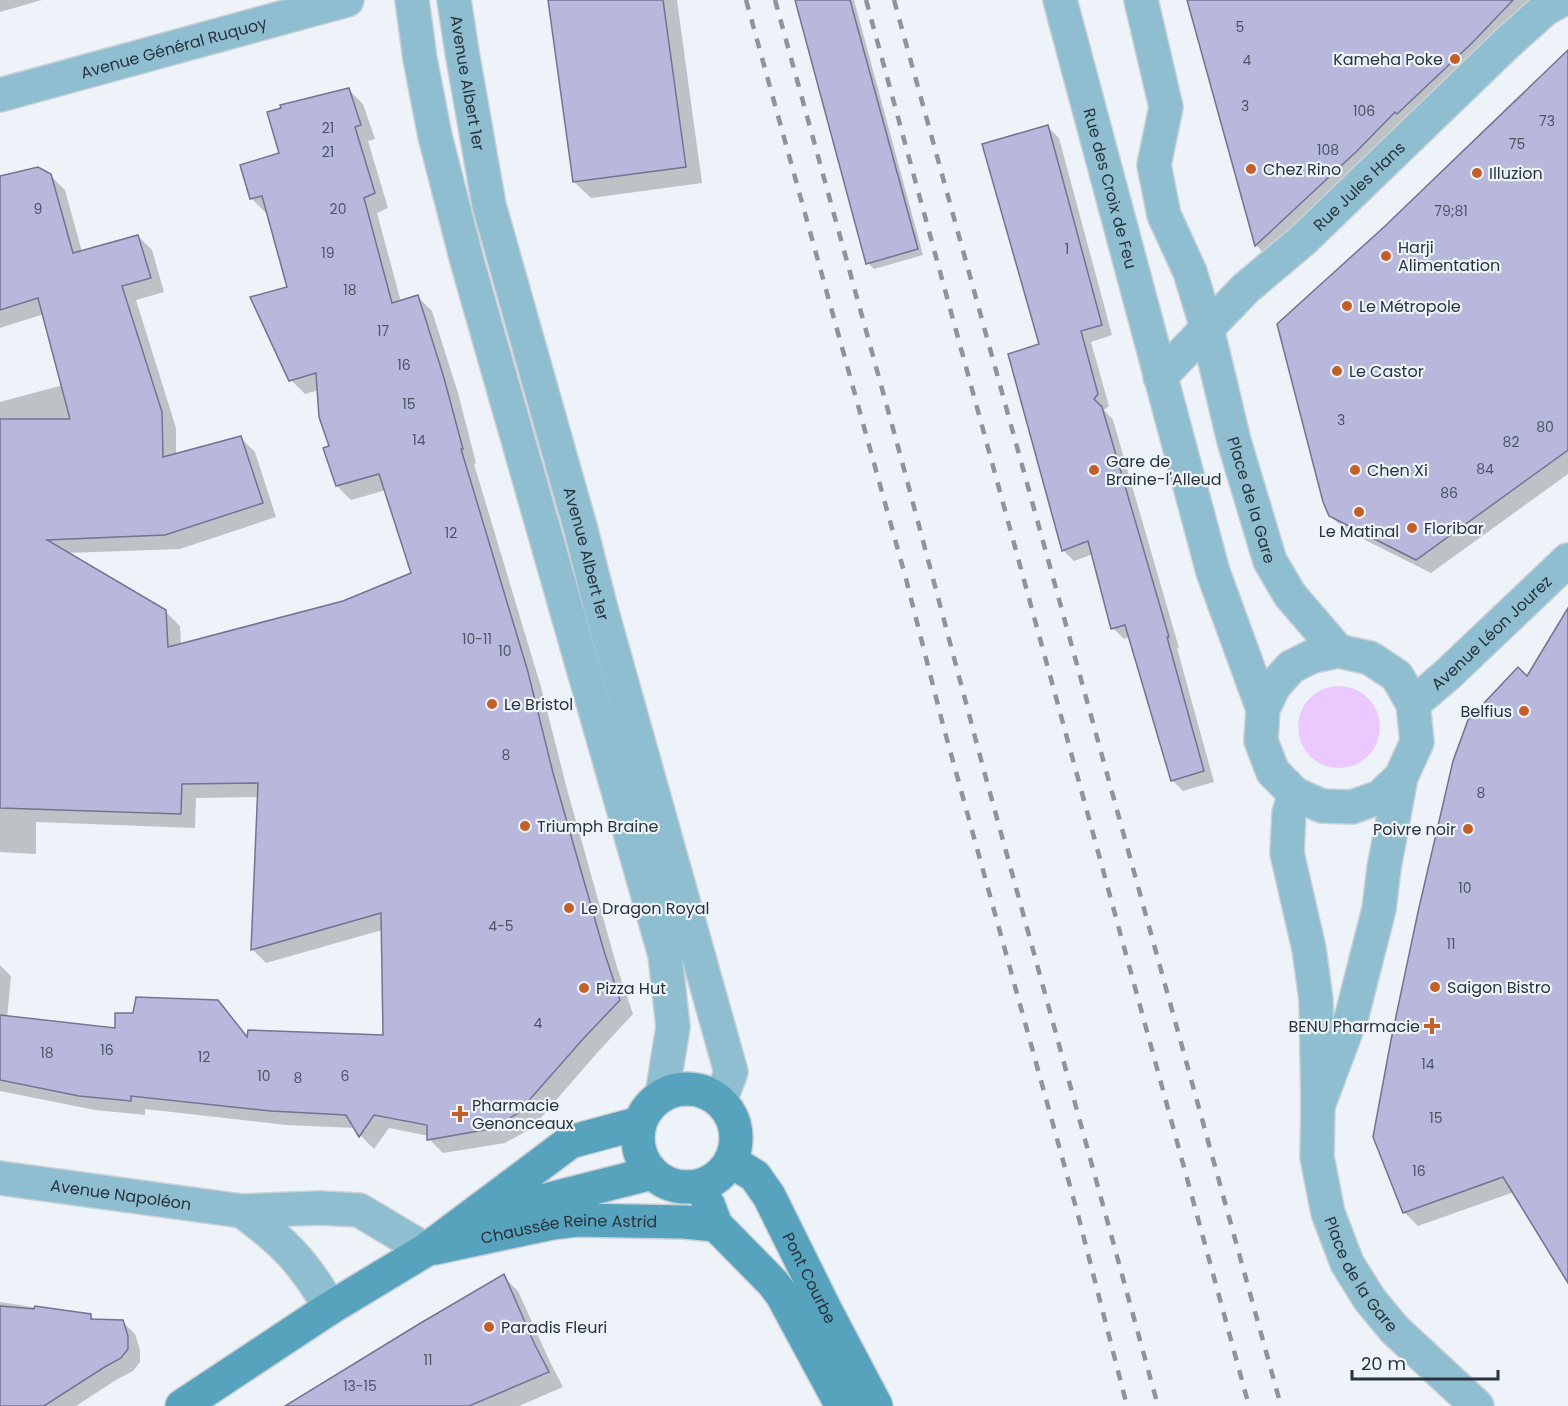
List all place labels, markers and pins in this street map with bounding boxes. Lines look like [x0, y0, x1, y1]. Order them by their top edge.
place label: Kameha Poke [1333, 48, 1443, 71]
marker: Kameha Poke [1448, 52, 1462, 66]
place label: Chez Rino [1263, 158, 1341, 181]
marker: Chez Rino [1244, 162, 1258, 176]
place label: Illuzion [1489, 162, 1543, 185]
marker: Illuzion [1470, 166, 1484, 180]
place label: Harji Alimentation [1398, 236, 1500, 277]
marker: Harji Alimentation [1379, 249, 1393, 263]
place label: Le Métropole [1359, 295, 1461, 318]
marker: Le Métropole [1340, 299, 1354, 313]
place label: Le Castor [1349, 360, 1424, 383]
marker: Le Castor [1330, 364, 1344, 378]
place label: Gare de Braine-l'Alleud [1106, 450, 1222, 491]
place label: Chen Xi [1367, 459, 1428, 482]
marker: Gare de Braine-l'Alleud [1087, 463, 1101, 477]
marker: Chen Xi [1348, 463, 1362, 477]
marker: Le Matinal [1352, 505, 1366, 519]
place label: Floribar [1424, 517, 1484, 540]
place label: Le Matinal [1319, 520, 1399, 543]
marker: Floribar [1405, 521, 1419, 535]
place label: Le Bristol [504, 693, 573, 716]
marker: Le Bristol [485, 697, 499, 711]
place label: Belfius [1461, 700, 1512, 723]
marker: Belfius [1517, 704, 1531, 718]
place label: Triumph Braine [537, 815, 658, 838]
place label: Poivre noir [1373, 818, 1456, 841]
marker: Triumph Braine [518, 819, 532, 833]
marker: Poivre noir [1461, 822, 1475, 836]
place label: Le Dragon Royal [581, 897, 710, 920]
marker: Le Dragon Royal [562, 901, 576, 915]
place label: Saigon Bistro [1447, 976, 1551, 999]
place label: Pizza Hut [596, 977, 666, 1000]
marker: Saigon Bistro [1428, 980, 1442, 994]
marker: Pizza Hut [577, 981, 591, 995]
place label: BENU Pharmacie [1289, 1015, 1420, 1038]
marker: BENU Pharmacie [1425, 1019, 1439, 1033]
place label: Pharmacie Genonceaux [472, 1094, 574, 1135]
marker: Pharmacie Genonceaux [453, 1107, 467, 1121]
place label: Paradis Fleuri [501, 1316, 607, 1339]
marker: Paradis Fleuri [482, 1320, 496, 1334]

